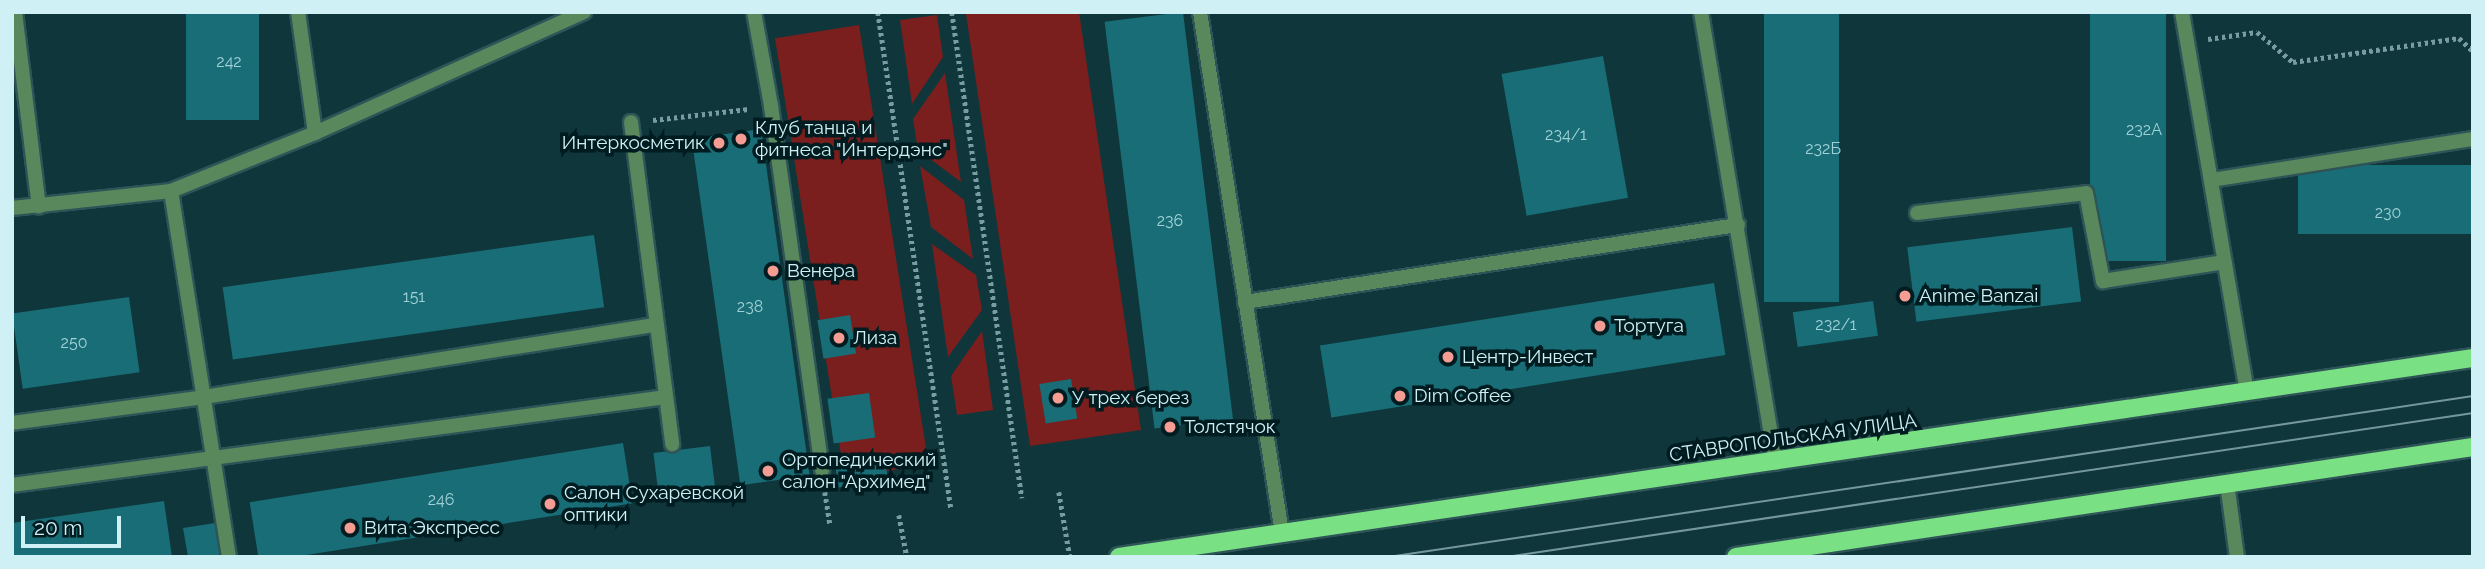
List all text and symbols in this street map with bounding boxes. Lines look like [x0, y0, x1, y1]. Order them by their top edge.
house number: 242 [216, 52, 242, 72]
place label: Клуб танца и фитнеса "Интердэнс" [755, 117, 948, 161]
house number: 232А [2126, 120, 2162, 140]
house number: 234/1 [1545, 125, 1587, 145]
marker: Клуб танца и фитнеса "Интердэнс" [733, 131, 749, 147]
place label: Интеркосметик [562, 132, 705, 154]
marker: Интеркосметик [711, 135, 727, 151]
house number: 232Б [1805, 139, 1841, 159]
house number: 230 [2375, 203, 2401, 223]
house number: 236 [1157, 211, 1183, 231]
place label: Венера [787, 260, 855, 282]
marker: Венера [765, 263, 781, 279]
place label: Anime Banzai [1919, 285, 2038, 307]
house number: 151 [403, 287, 425, 307]
marker: Anime Banzai [1897, 288, 1913, 304]
house number: 238 [737, 297, 763, 317]
place label: Тортуга [1614, 315, 1684, 337]
house number: 232/1 [1815, 315, 1857, 335]
marker: Тортуга [1592, 318, 1608, 334]
place label: Лиза [853, 327, 897, 349]
marker: Лиза [831, 330, 847, 346]
house number: 250 [61, 333, 87, 353]
place label: Центр-Инвест [1462, 346, 1593, 368]
marker: Центр-Инвест [1440, 349, 1456, 365]
place label: Dim Coffee [1414, 385, 1511, 407]
place label: У трех берез [1072, 387, 1189, 409]
marker: Dim Coffee [1392, 388, 1408, 404]
marker: У трех берез [1050, 390, 1066, 406]
street label: СТАВРОПОЛЬСКАЯ УЛИЦА [1668, 409, 1918, 467]
place label: Толстячок [1184, 416, 1276, 438]
marker: Толстячок [1162, 419, 1178, 435]
place label: Ортопедический салон "Архимед" [782, 449, 936, 493]
marker: Ортопедический салон "Архимед" [760, 463, 776, 479]
place label: Салон Сухаревской оптики [564, 482, 744, 526]
house number: 246 [428, 490, 454, 510]
marker: Салон Сухаревской оптики [542, 496, 558, 512]
scale bar [24, 503, 124, 546]
text: 20 m [34, 515, 82, 540]
place label: Вита Экспресс [364, 517, 500, 539]
marker: Вита Экспресс [342, 520, 358, 536]

